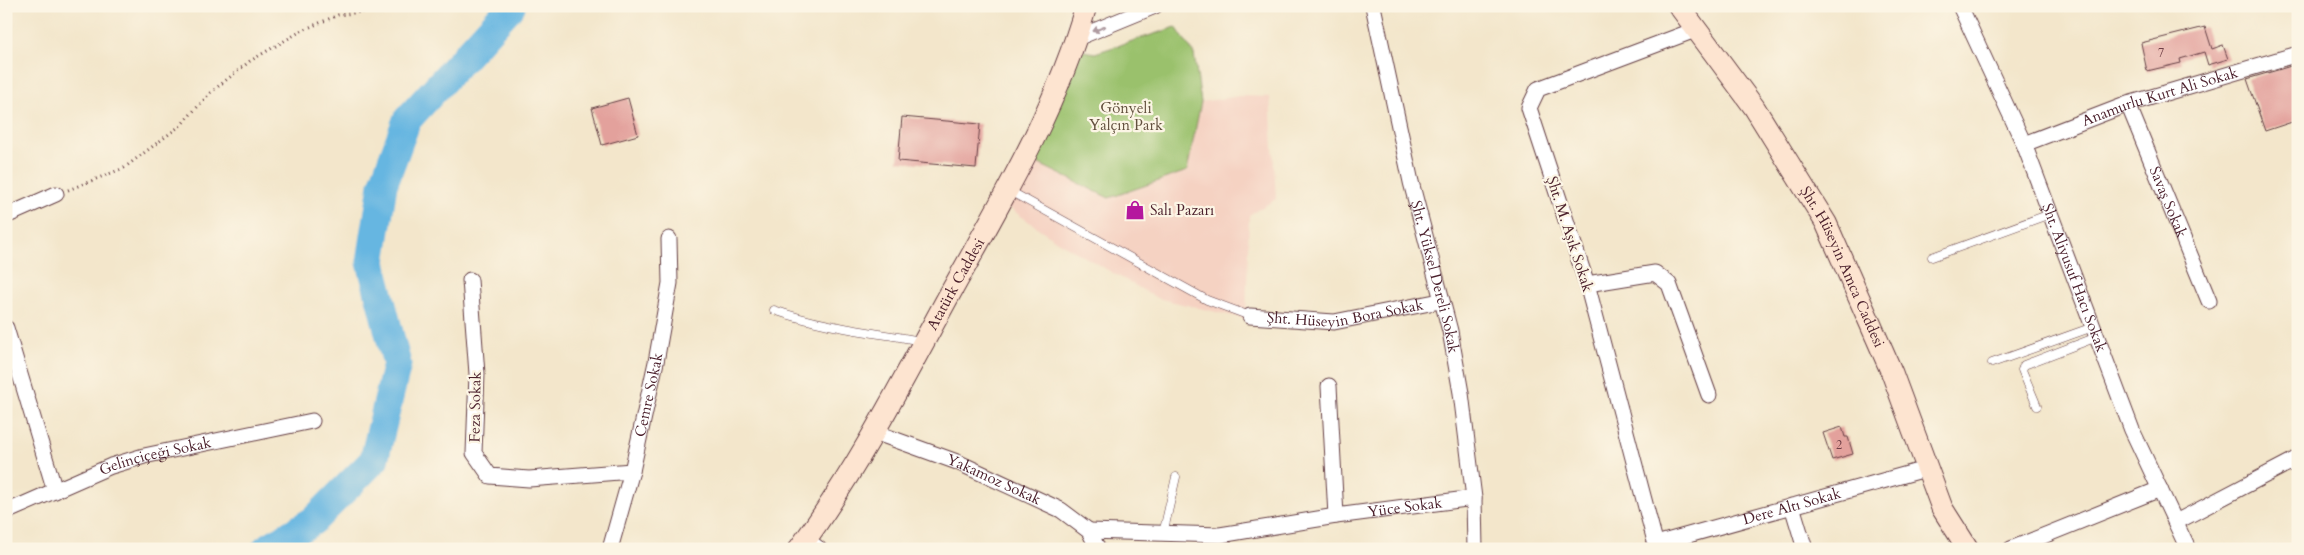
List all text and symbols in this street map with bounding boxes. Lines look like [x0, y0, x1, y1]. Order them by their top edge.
one-way arrow [1092, 25, 1107, 33]
house number: 7 [2158, 45, 2164, 61]
street label: Anamurlu Kurt Ali Sokak [2079, 62, 2240, 131]
park label: Gönyeli Yalçın Park [1089, 98, 1163, 135]
street label: Savaş Sokak [2145, 163, 2192, 241]
street label: Şht. M. Aşık Sokak [1542, 174, 1598, 294]
street label: Şht. Hüseyin Amca Caddesi [1796, 182, 1889, 350]
street label: Şht. Yüksel Dereli Sokak [1406, 198, 1464, 355]
shop icon: Salı Pazarı [1124, 199, 1146, 221]
place label: Salı Pazarı [1150, 200, 1214, 220]
street label: Şht. Aliyusuf Hacı Sokak [2037, 201, 2112, 355]
street label: Atatürk Caddesi [922, 234, 989, 334]
street label: Şht. Hüseyin Bora Sokak [1266, 295, 1425, 332]
street label: Cemre Sokak [630, 351, 667, 439]
street label: Feza Sokak [464, 371, 486, 443]
street label: Gelinçiçeği Sokak [96, 432, 213, 480]
house number: 2 [1836, 437, 1842, 453]
street label: Yakamoz Sokak [944, 449, 1044, 510]
street label: Dere Altı Sokak [1741, 483, 1843, 529]
street label: Yüce Sokak [1366, 492, 1443, 522]

